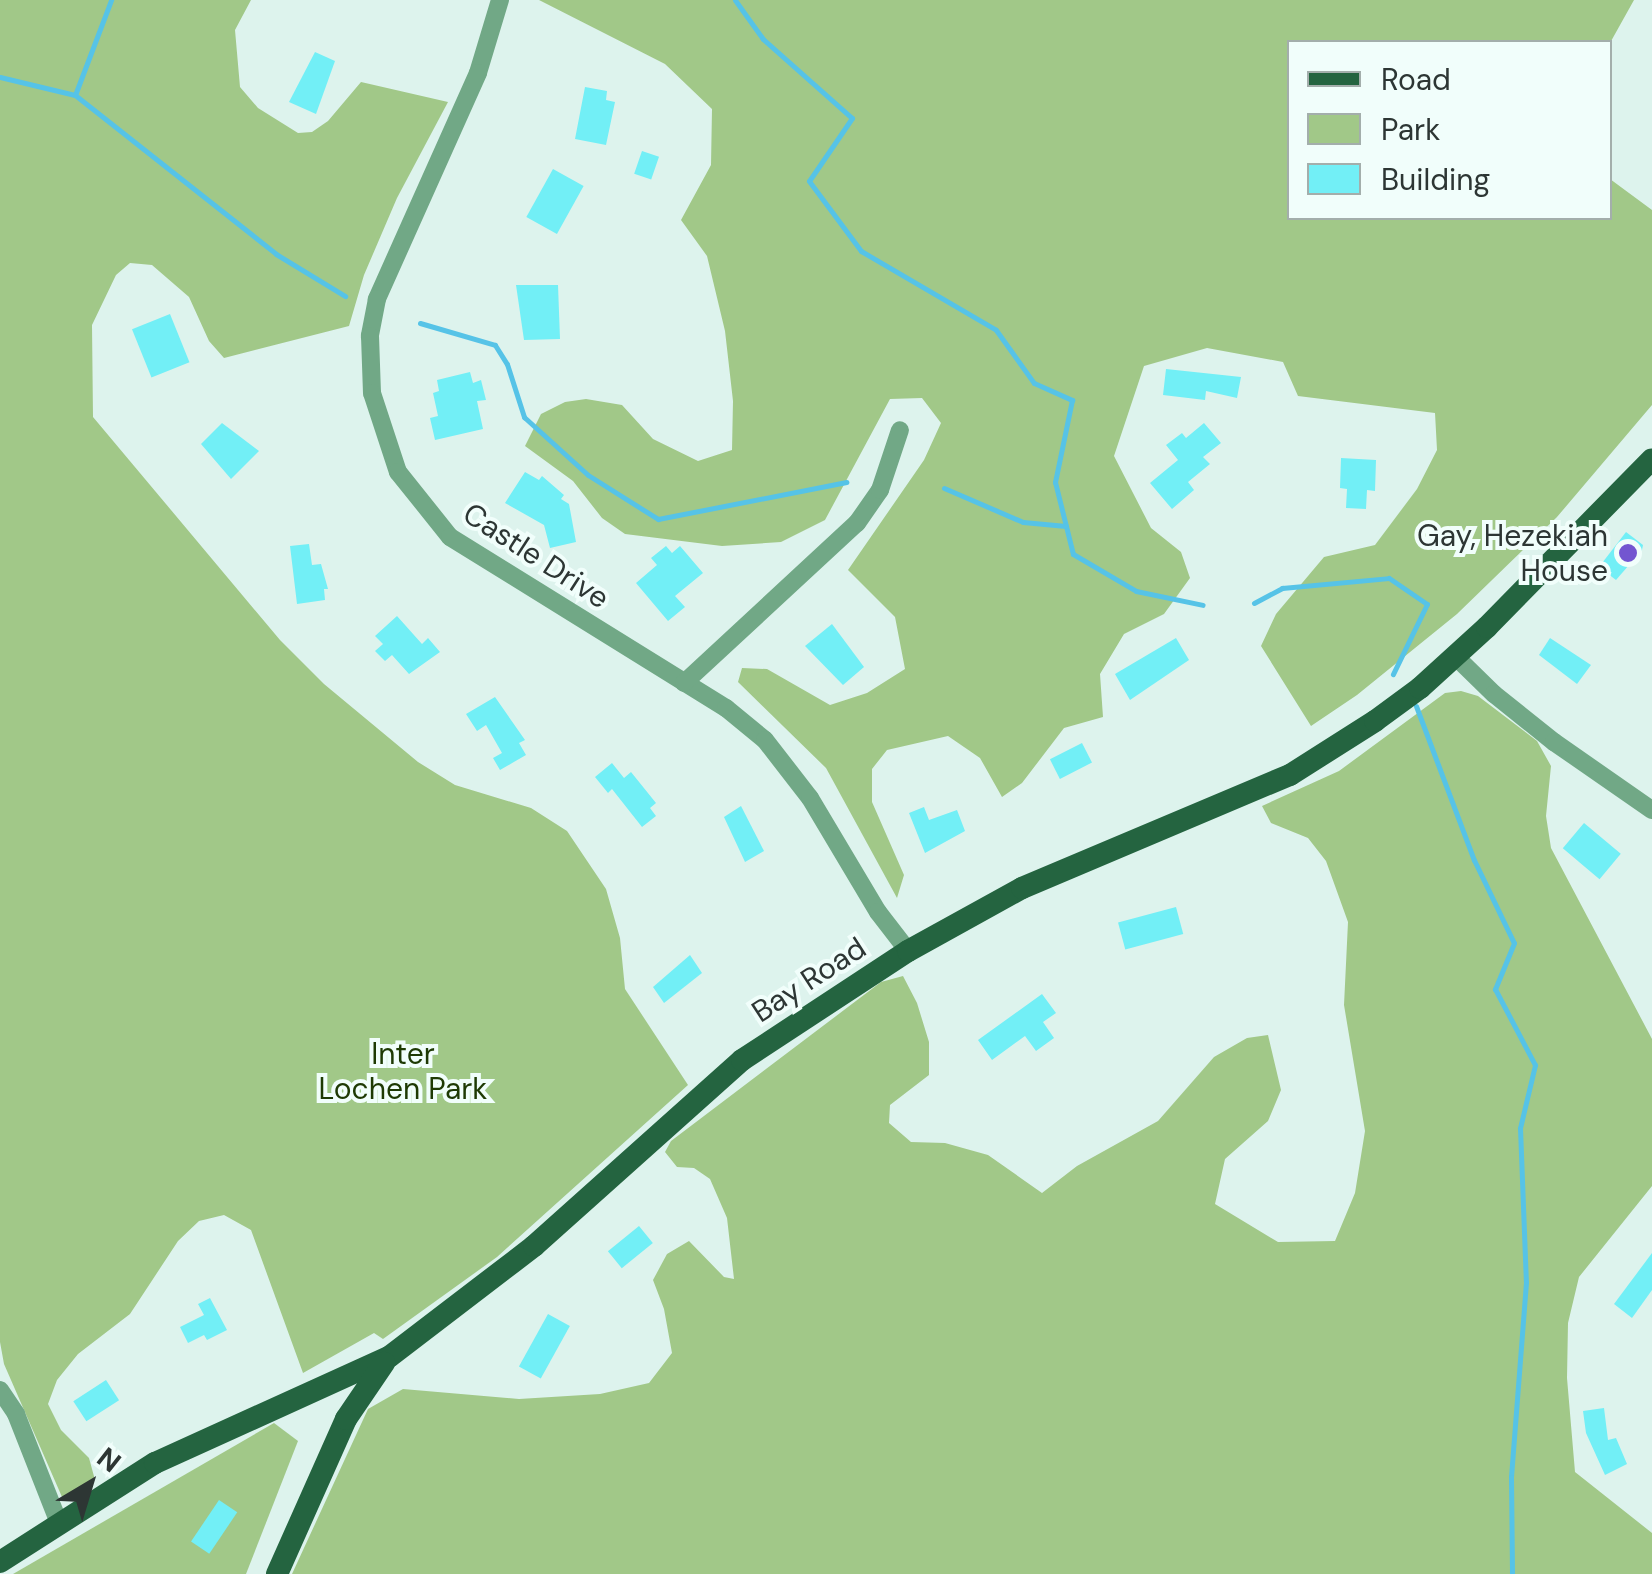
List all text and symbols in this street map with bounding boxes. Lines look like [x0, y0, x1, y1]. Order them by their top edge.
legend [1287, 40, 1612, 220]
text: Road [1381, 60, 1451, 99]
text: Park [1381, 110, 1440, 149]
text: Building [1381, 160, 1490, 199]
street label: Castle Drive [456, 495, 616, 617]
place label: Gay, Hezekiah House [1417, 518, 1608, 588]
marker: Gay, Hezekiah House [1617, 542, 1639, 564]
street label: Bay Road [745, 930, 873, 1030]
park label: Inter Lochen Park [319, 1036, 487, 1106]
north arrow [40, 1434, 140, 1534]
text: N [89, 1439, 128, 1481]

